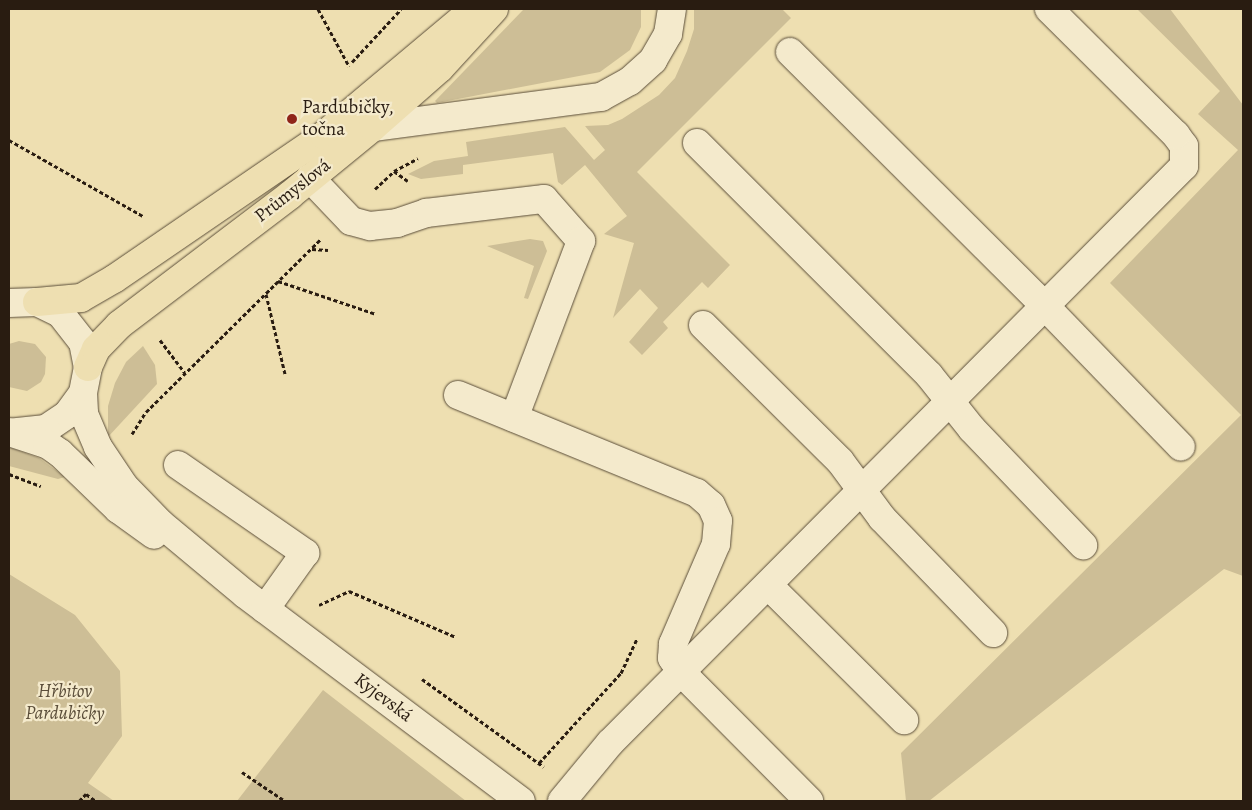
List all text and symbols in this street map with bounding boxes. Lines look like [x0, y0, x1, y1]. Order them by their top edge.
place label: Pardubičky, točna [302, 97, 394, 141]
marker: Pardubičky, točna [286, 113, 298, 125]
street label: Průmyslová [250, 154, 336, 228]
street label: Kyjevská [349, 669, 417, 727]
park label: Hřbitov Pardubičky [25, 681, 105, 725]

